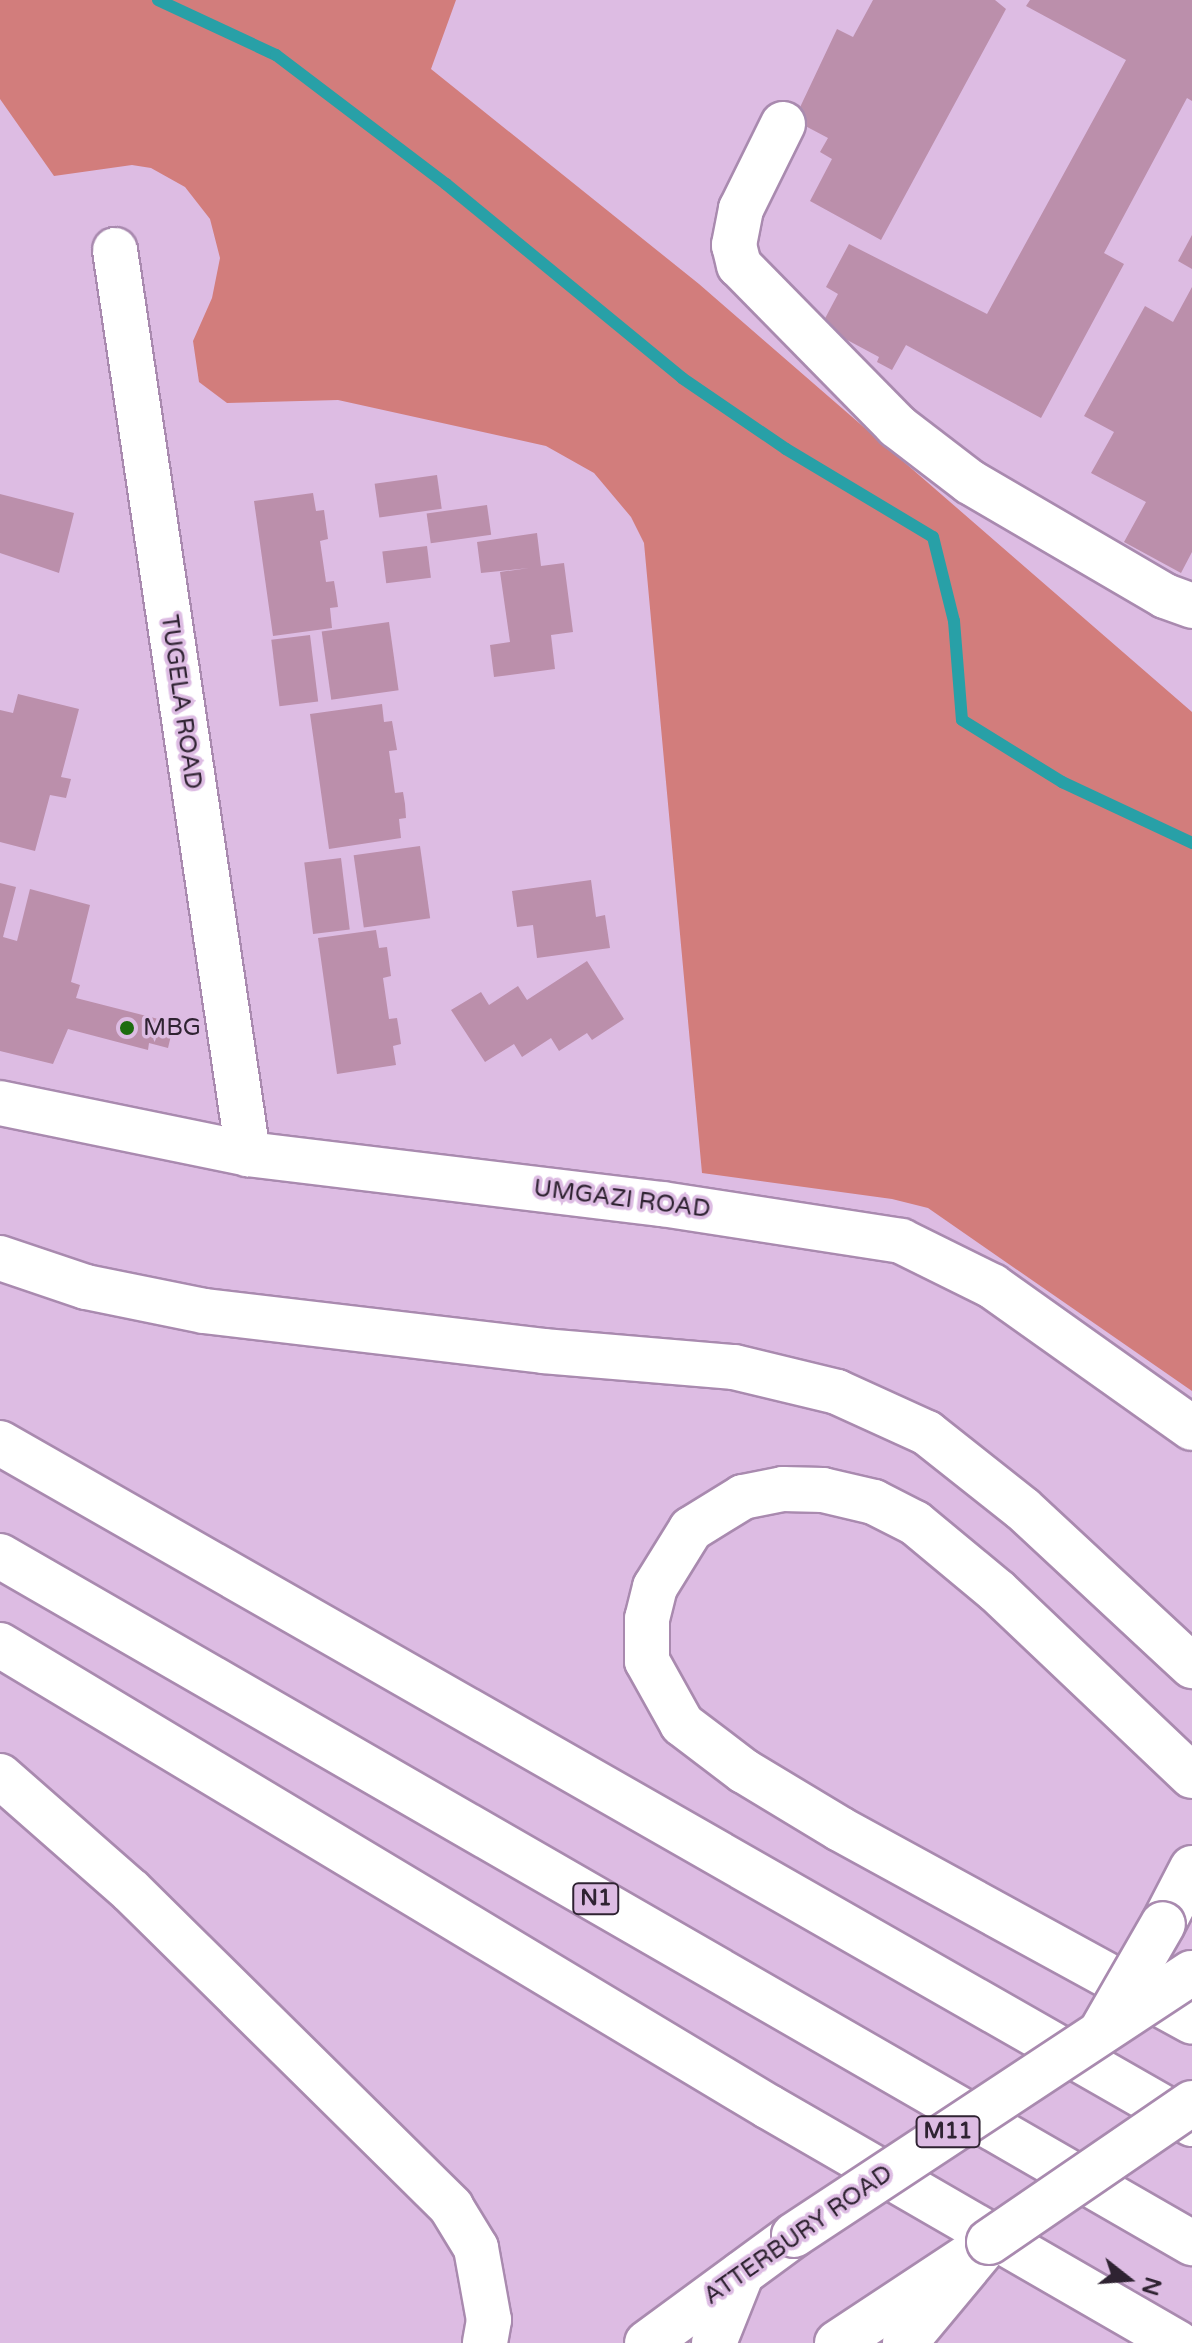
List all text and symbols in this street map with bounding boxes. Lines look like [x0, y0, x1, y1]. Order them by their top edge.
street label: TUGELA ROAD [154, 613, 208, 791]
place label: MBG [143, 1014, 201, 1042]
marker: MBG [118, 1019, 136, 1037]
street label: UMGAZI ROAD [532, 1174, 712, 1224]
road number: N1 [572, 1881, 620, 1917]
road number: M11 [914, 2114, 982, 2150]
street label: ATTERBURY ROAD [698, 2159, 898, 2311]
north arrow [1088, 2239, 1168, 2319]
text: N [1136, 2274, 1166, 2298]

